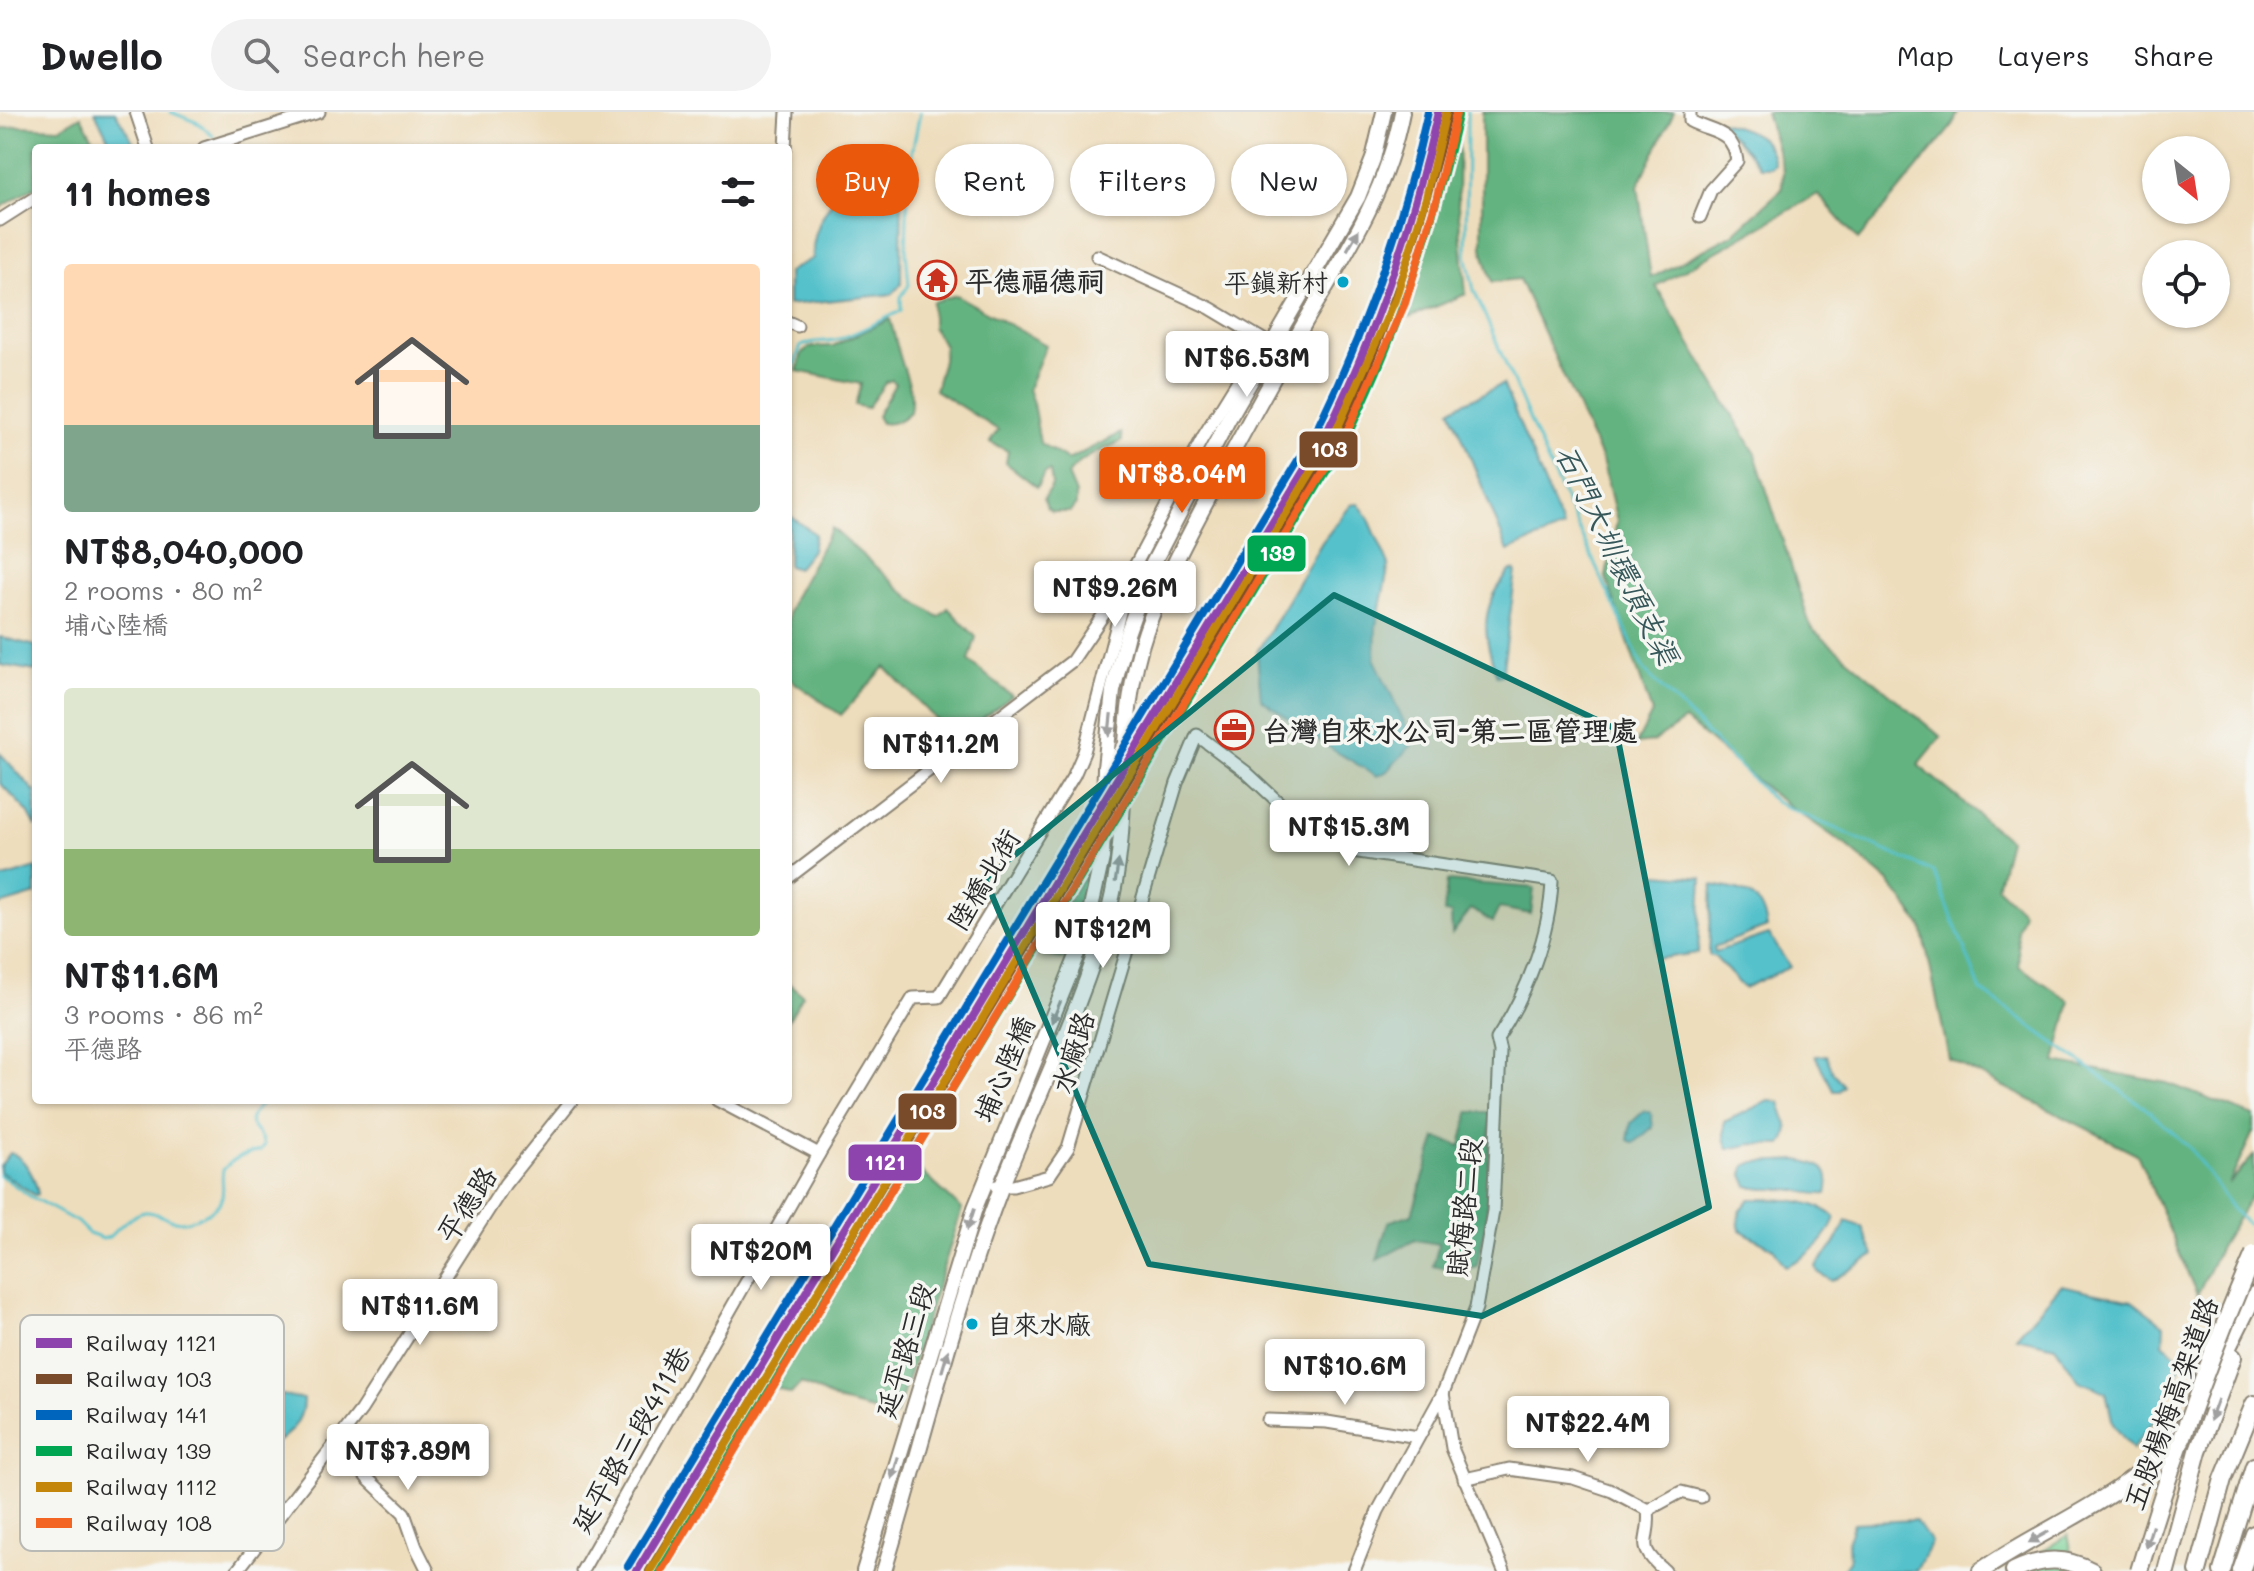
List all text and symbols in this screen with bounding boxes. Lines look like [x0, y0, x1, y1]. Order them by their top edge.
search box [211, 19, 771, 91]
text: Dwello [40, 30, 163, 80]
icon: search [239, 33, 283, 77]
text: Search here [303, 35, 485, 75]
text: Map [1897, 37, 1954, 73]
text: Layers [1998, 37, 2090, 73]
text: Share [2134, 37, 2214, 73]
north arrow [2142, 136, 2230, 224]
map controls [2142, 136, 2230, 328]
chip: Buy [816, 144, 919, 216]
chip: Rent [935, 144, 1054, 216]
chip: Filters [1070, 144, 1215, 216]
chip: New [1231, 144, 1347, 216]
text: 11 homes [64, 170, 211, 215]
icon: filters [716, 170, 760, 214]
one-way arrow [1346, 229, 1360, 251]
button: locate [2142, 240, 2230, 328]
temple icon: 平德福德祠 [916, 259, 958, 301]
place label: 平德福德祠 [965, 262, 1105, 298]
place label: 平鎮新村 [1224, 265, 1328, 299]
marker: 平鎮新村 [1335, 274, 1351, 290]
icon: home [340, 316, 484, 460]
pin: NT$6.53M [1164, 331, 1330, 399]
text: NT$6.53M [1184, 340, 1310, 374]
line badge: 103 [1298, 430, 1359, 469]
text: 103 [1310, 434, 1348, 463]
water label: 石門大圳環頂支渠 [1547, 437, 1690, 673]
pin: NT$8.04M [1099, 447, 1265, 515]
text: NT$8.04M [1117, 456, 1247, 490]
text: NT$8,040,000 [64, 528, 304, 573]
line badge: 139 [1246, 534, 1307, 573]
text: 139 [1259, 538, 1295, 567]
pin: NT$9.26M [1032, 561, 1198, 629]
text: NT$9.26M [1052, 570, 1178, 604]
text: 2 rooms · 80 m² [64, 573, 263, 607]
text: 埔心陸橋 [64, 607, 168, 641]
office icon: 台灣自來水公司-第二區管理處 [1213, 709, 1255, 751]
place label: 台灣自來水公司-第二區管理處 [1262, 712, 1638, 748]
one-way arrow [1103, 713, 1116, 738]
pin: NT$11.2M [858, 717, 1024, 785]
text: NT$11.2M [882, 726, 1000, 760]
icon: home [340, 740, 484, 884]
pin: NT$15.3M [1266, 800, 1432, 868]
text: NT$15.3M [1288, 809, 1410, 843]
street label: 陸橋北街 [939, 822, 1027, 936]
one-way arrow [1111, 858, 1124, 883]
pin: NT$12M [1038, 902, 1168, 970]
text: NT$12M [1054, 911, 1152, 945]
text: NT$11.6M [64, 952, 220, 997]
text: 3 rooms · 86 m² [64, 997, 263, 1031]
one-way arrow [1049, 1001, 1062, 1024]
street label: 水廠路 [1043, 1007, 1101, 1097]
street label: 埔心陸橋 [965, 1010, 1041, 1128]
text: 平德路 [64, 1031, 142, 1065]
line badge: 103 [897, 1092, 958, 1131]
text: 103 [908, 1096, 946, 1125]
street label: 賦梅路二段 [1438, 1135, 1488, 1279]
line badge: 1121 [847, 1143, 923, 1182]
text: 1121 [864, 1147, 906, 1176]
street label: 平德路 [428, 1159, 504, 1249]
one-way arrow [964, 1207, 977, 1231]
pin: NT$20M [696, 1224, 826, 1292]
text: NT$20M [709, 1233, 813, 1267]
street label: 延平路三段 [866, 1278, 942, 1422]
pin: NT$11.6M [337, 1279, 503, 1347]
text: NT$11.6M [361, 1288, 479, 1322]
street label: 五股楊梅高架道路 [2115, 1292, 2225, 1514]
place label: 自來水廠 [987, 1307, 1091, 1341]
legend [20, 1315, 284, 1551]
marker: 自來水廠 [964, 1316, 980, 1332]
text: Railway 1121 [86, 1328, 217, 1357]
street label: 延平路三段411巷 [562, 1338, 698, 1539]
pin: NT$10.6M [1262, 1339, 1428, 1407]
text: NT$10.6M [1283, 1348, 1407, 1382]
one-way arrow [939, 1349, 951, 1374]
text: Railway 103 [86, 1364, 212, 1393]
pin: NT$22.4M [1505, 1396, 1671, 1464]
one-way arrow [2207, 1398, 2220, 1422]
text: Railway 141 [86, 1400, 208, 1429]
text: NT$22.4M [1525, 1405, 1651, 1439]
pin: NT$7.89M [325, 1424, 491, 1492]
text: NT$7.89M [345, 1433, 471, 1467]
text: Railway 139 [86, 1436, 211, 1465]
one-way arrow [888, 1456, 901, 1480]
text: Railway 1112 [86, 1472, 217, 1501]
text: Railway 108 [86, 1508, 212, 1537]
one-way arrow [2142, 1525, 2155, 1549]
one-way arrow [2028, 1530, 2051, 1543]

